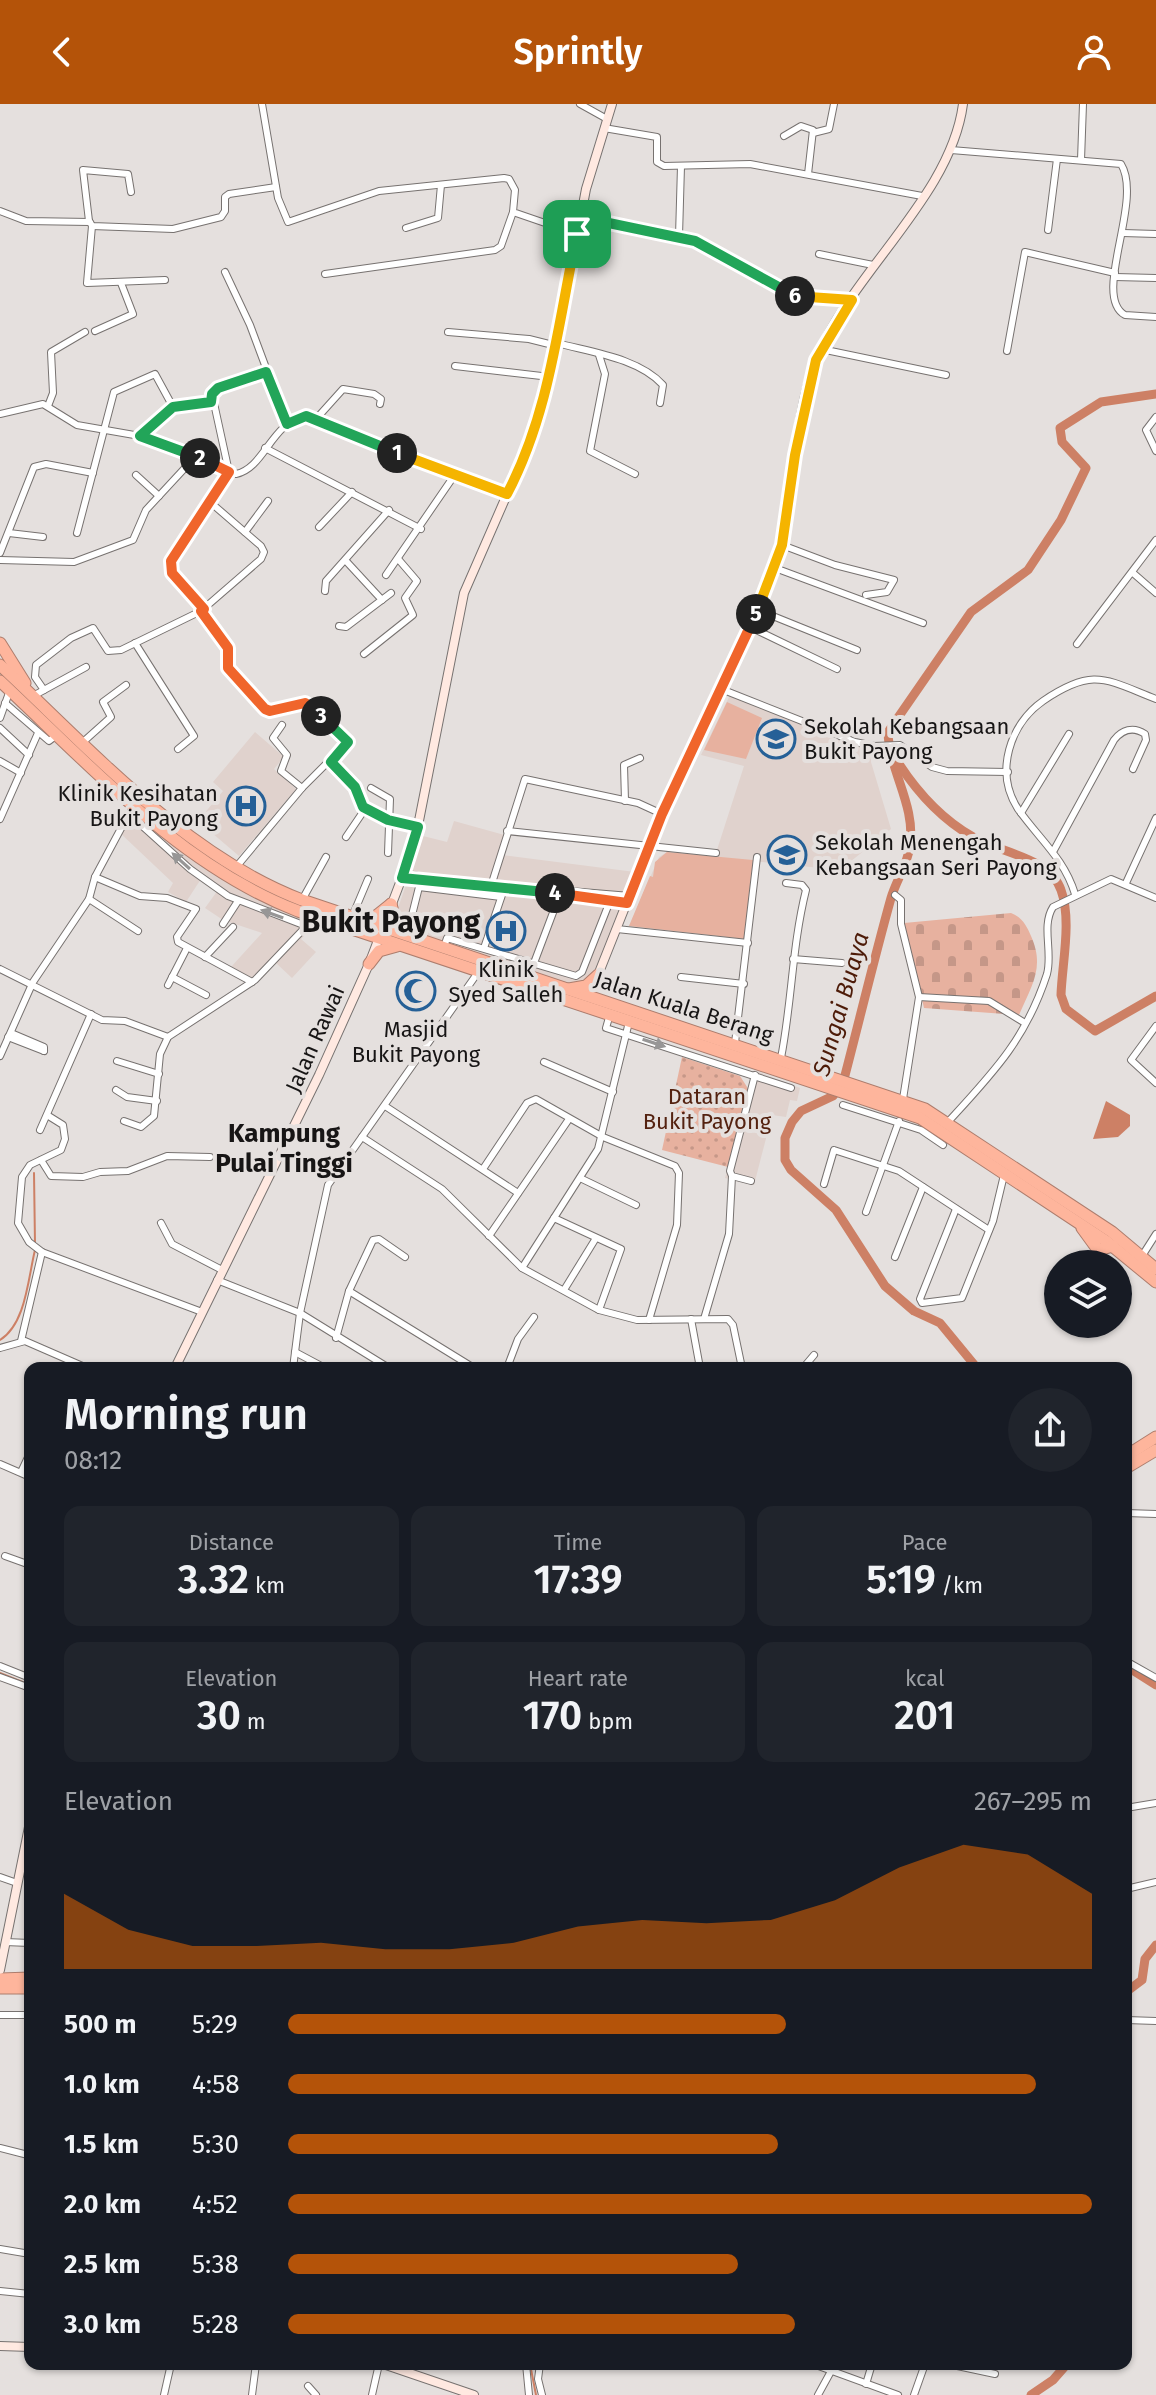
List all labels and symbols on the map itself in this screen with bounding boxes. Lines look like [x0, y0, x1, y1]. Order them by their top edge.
pin [543, 200, 611, 268]
pin: 6 [775, 276, 815, 316]
pin: 1 [377, 433, 417, 473]
pin: 2 [180, 438, 220, 478]
pin: 5 [736, 594, 776, 634]
pin: 3 [301, 696, 341, 736]
place label: Sekolah Kebangsaan Bukit Payong [804, 713, 1009, 765]
school or university icon: Sekolah Kebangsaan Bukit Payong [755, 718, 797, 760]
place label: Klinik Kesihatan Bukit Payong [58, 780, 219, 832]
hospital icon: Klinik Kesihatan Bukit Payong [225, 785, 267, 827]
place label: Sekolah Menengah Kebangsaan Seri Payong [815, 829, 1057, 881]
school or university icon: Sekolah Menengah Kebangsaan Seri Payong [766, 834, 808, 876]
one-way arrow [172, 852, 191, 870]
pin: 4 [535, 873, 575, 913]
district label: Bukit Payong [302, 904, 481, 940]
one-way arrow [260, 907, 284, 920]
hospital icon: Klinik Syed Salleh [485, 910, 527, 952]
water label: Sungai Buaya [807, 929, 875, 1080]
place label: Klinik Syed Salleh [449, 956, 563, 1008]
street label: Jalan Kuala Berang [591, 965, 777, 1049]
mosque icon: Masjid Bukit Payong [395, 970, 437, 1012]
street label: Jalan Rawai [279, 981, 351, 1097]
place label: Masjid Bukit Payong [352, 1016, 481, 1068]
one-way arrow [642, 1037, 666, 1050]
park label: Dataran Bukit Payong [643, 1083, 772, 1135]
district label: Kampung Pulai Tinggi [215, 1118, 353, 1179]

